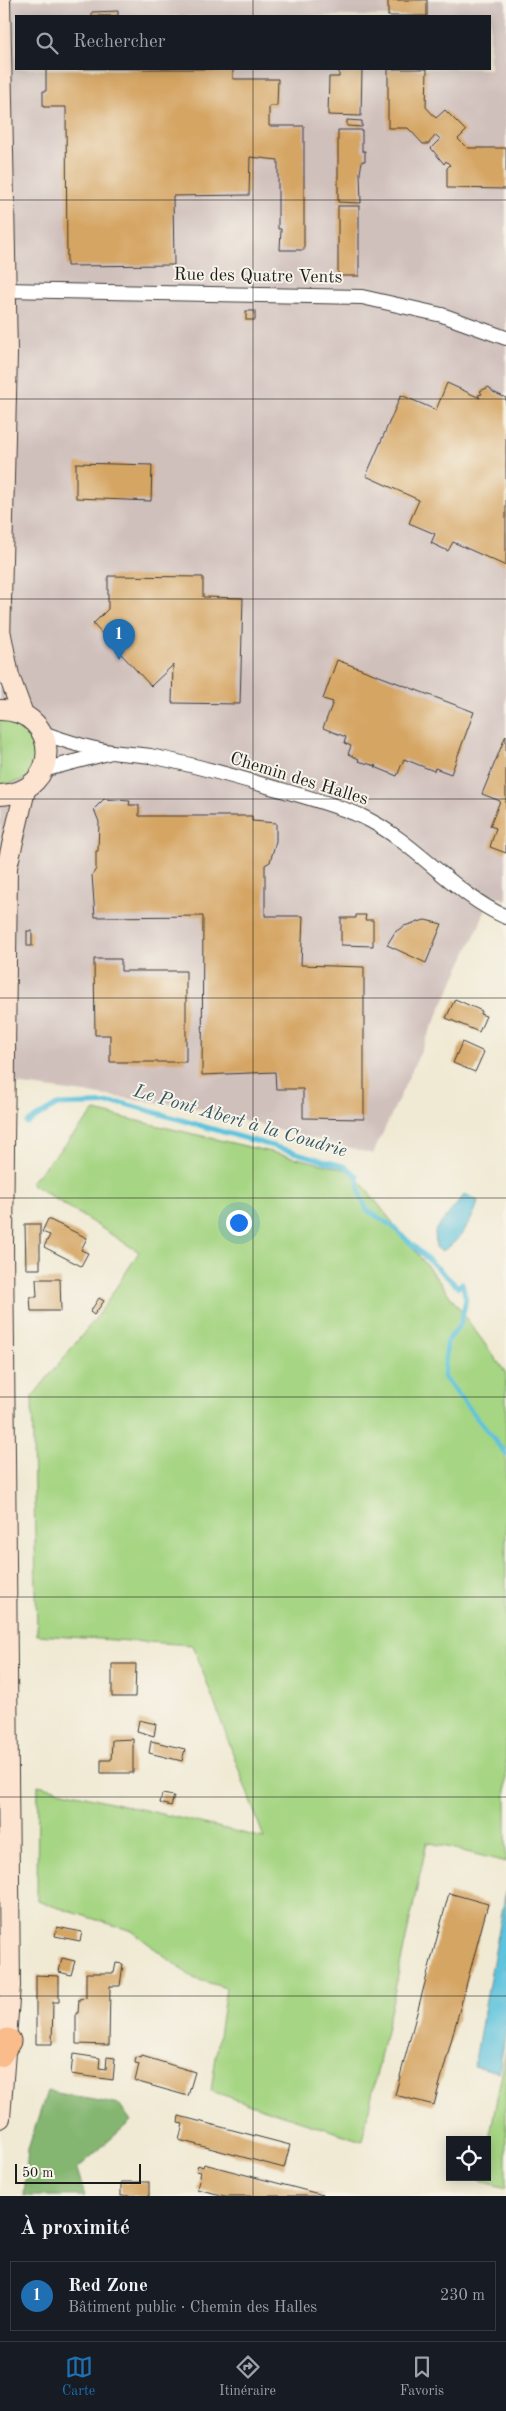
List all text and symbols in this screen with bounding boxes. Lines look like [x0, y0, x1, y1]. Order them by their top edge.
search box [15, 15, 491, 70]
icon: search [33, 29, 61, 57]
text: Rechercher [73, 33, 166, 52]
street label: Rue des Quatre Vents [173, 266, 343, 286]
pin: 1 [103, 619, 135, 660]
street label: Chemin des Halles [228, 749, 370, 809]
water label: Le Pont Abert à la Coudrie [130, 1082, 349, 1162]
your location [226, 1210, 252, 1236]
map controls [446, 2136, 491, 2181]
button: locate [446, 2136, 491, 2181]
scale bar [15, 2161, 141, 2184]
text: 50 m [22, 2166, 53, 2180]
text: À proximité [20, 2218, 130, 2239]
text: Red Zone [68, 2277, 148, 2296]
text: 1 [32, 2288, 42, 2304]
text: 230 m [440, 2288, 485, 2304]
text: Bâtiment public · Chemin des Halles [68, 2300, 317, 2316]
tab: Carte [62, 2353, 95, 2400]
tab: Itinéraire [219, 2353, 276, 2400]
tab: Favoris [400, 2353, 444, 2400]

